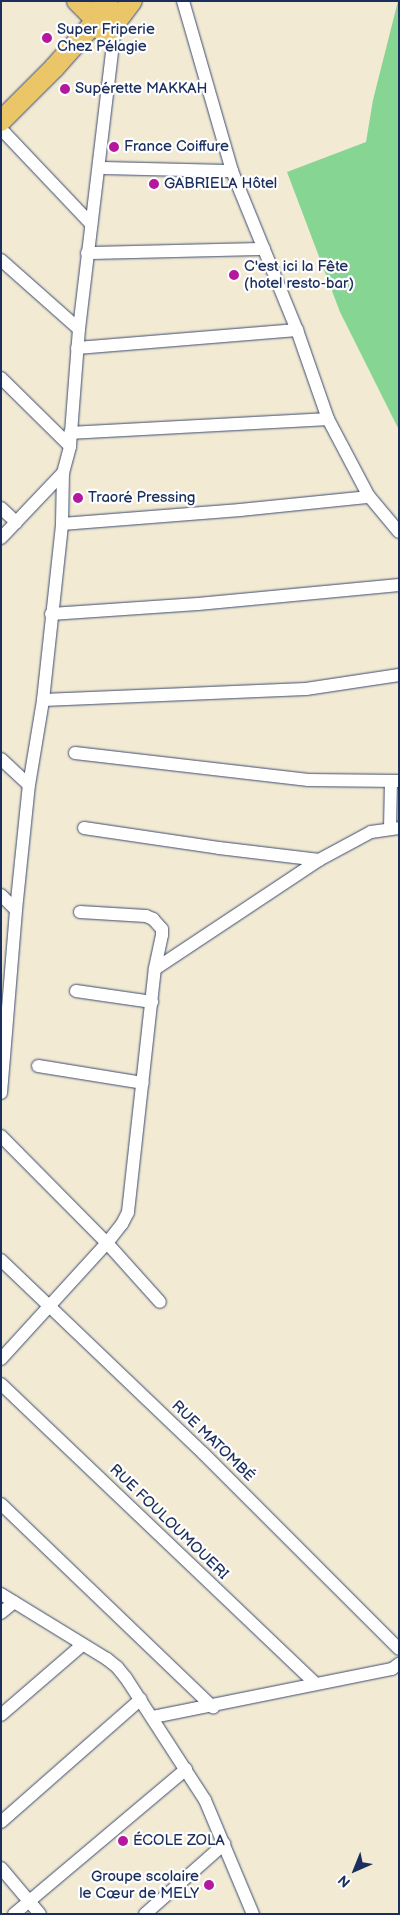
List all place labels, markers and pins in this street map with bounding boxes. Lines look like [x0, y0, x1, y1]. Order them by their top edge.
place label: Super Friperie Chez Pélagie [57, 20, 155, 55]
marker: Super Friperie Chez Pélagie [41, 32, 53, 44]
place label: Supérette MAKKAH [75, 80, 207, 98]
marker: Supérette MAKKAH [59, 83, 71, 95]
place label: France Coiffure [124, 138, 229, 156]
marker: France Coiffure [108, 141, 120, 153]
place label: GABRIELA Hôtel [164, 175, 277, 193]
marker: GABRIELA Hôtel [148, 178, 160, 190]
place label: C'est ici la Fête (hotel resto-bar) [244, 257, 354, 292]
marker: C'est ici la Fête (hotel resto-bar) [228, 269, 240, 281]
place label: Traoré Pressing [88, 489, 196, 507]
marker: Traoré Pressing [72, 492, 84, 504]
place label: ÉCOLE ZOLA [133, 1832, 225, 1850]
marker: ÉCOLE ZOLA [117, 1835, 129, 1847]
place label: Groupe scolaire le Cœur de MELY [79, 1867, 199, 1902]
marker: Groupe scolaire le Cœur de MELY [203, 1879, 215, 1891]

